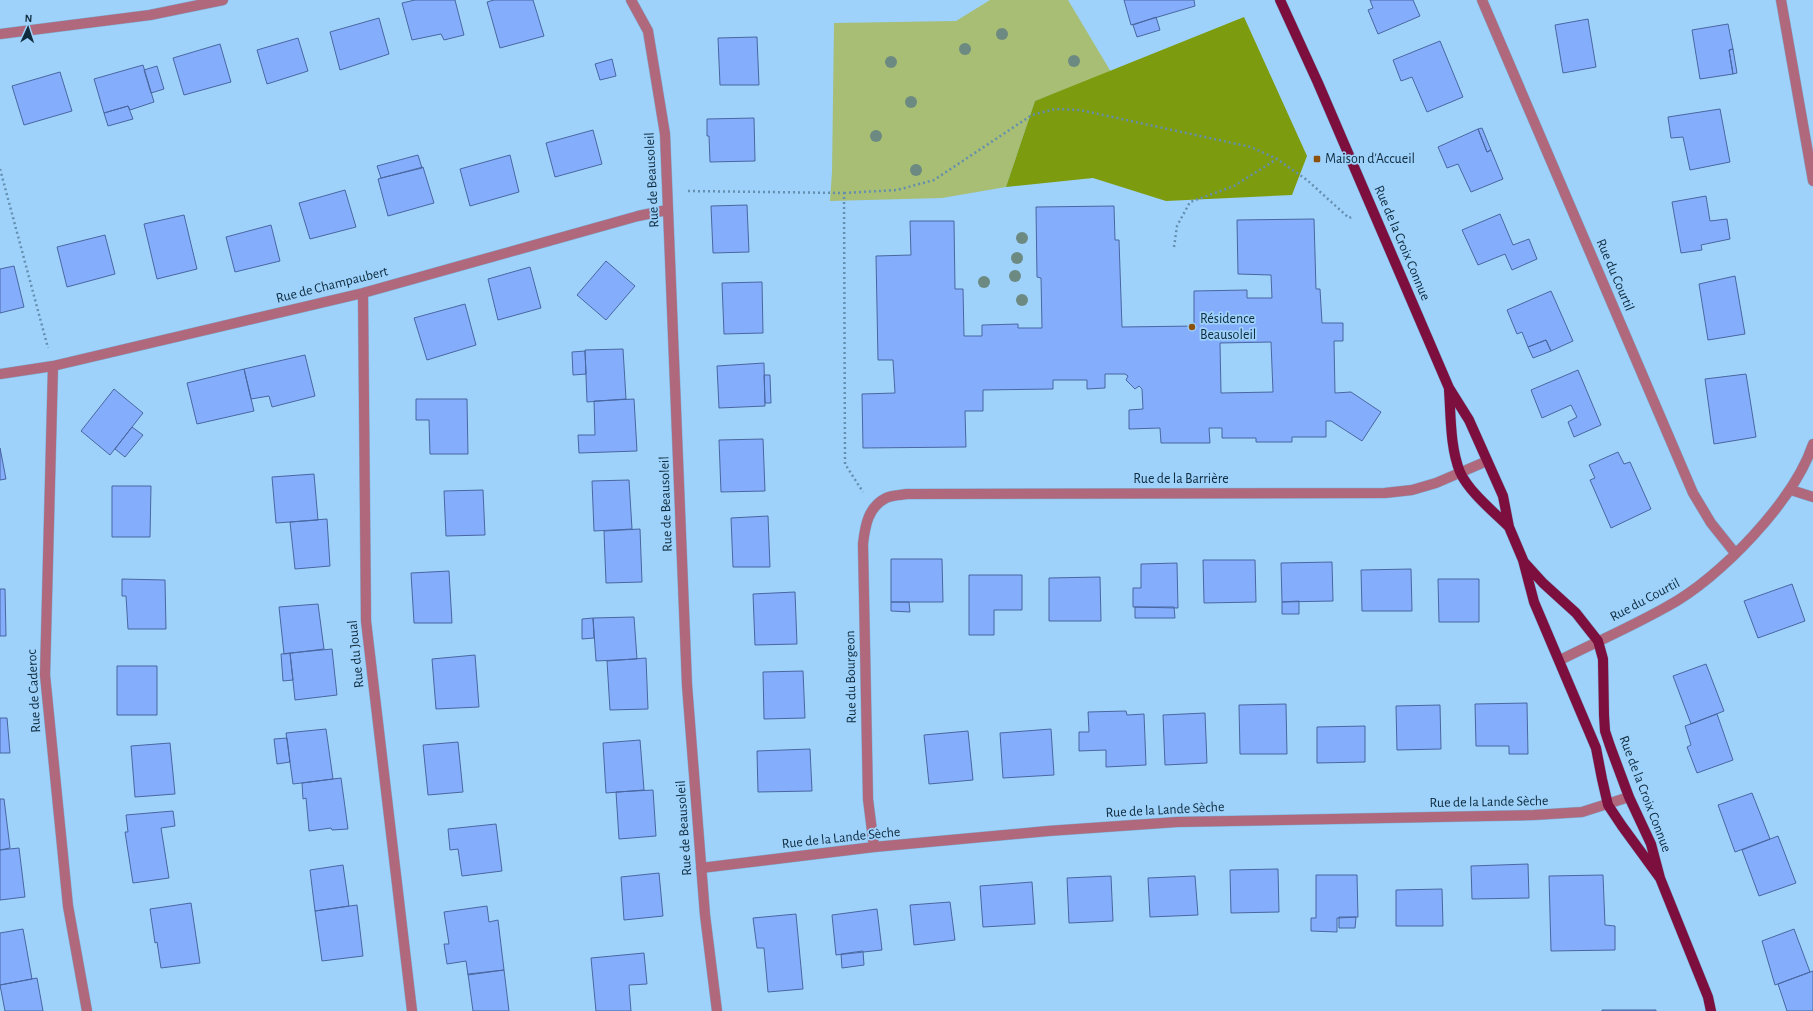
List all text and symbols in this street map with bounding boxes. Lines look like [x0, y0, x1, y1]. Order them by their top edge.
north arrow [8, 8, 48, 48]
text: N [24, 13, 33, 24]
street label: Rue de Beausoleil [643, 132, 661, 228]
place label: Maison d'Accueil [1325, 152, 1415, 166]
marker: Maison d'Accueil [1312, 154, 1322, 164]
street label: Rue de la Croix Connue [1371, 183, 1433, 303]
street label: Rue du Courtil [1594, 237, 1636, 313]
street label: Rue de Champaubert [275, 264, 390, 306]
place label: Résidence Beausoleil [1200, 312, 1256, 342]
marker: Résidence Beausoleil [1187, 322, 1197, 332]
street label: Rue de Beausoleil [657, 456, 675, 552]
street label: Rue de la Barrière [1133, 472, 1229, 486]
street label: Rue du Courtil [1608, 576, 1682, 624]
street label: Rue du Joual [345, 619, 367, 689]
street label: Rue du Bourgeon [843, 630, 859, 724]
street label: Rue de Caderoc [25, 648, 43, 733]
street label: Rue de la Croix Connue [1616, 734, 1674, 854]
street label: Rue de Beausoleil [674, 780, 694, 876]
street label: Rue de la Lande Sèche [1429, 794, 1549, 810]
street label: Rue de la Lande Sèche [1105, 800, 1225, 820]
street label: Rue de la Lande Sèche [781, 825, 901, 851]

